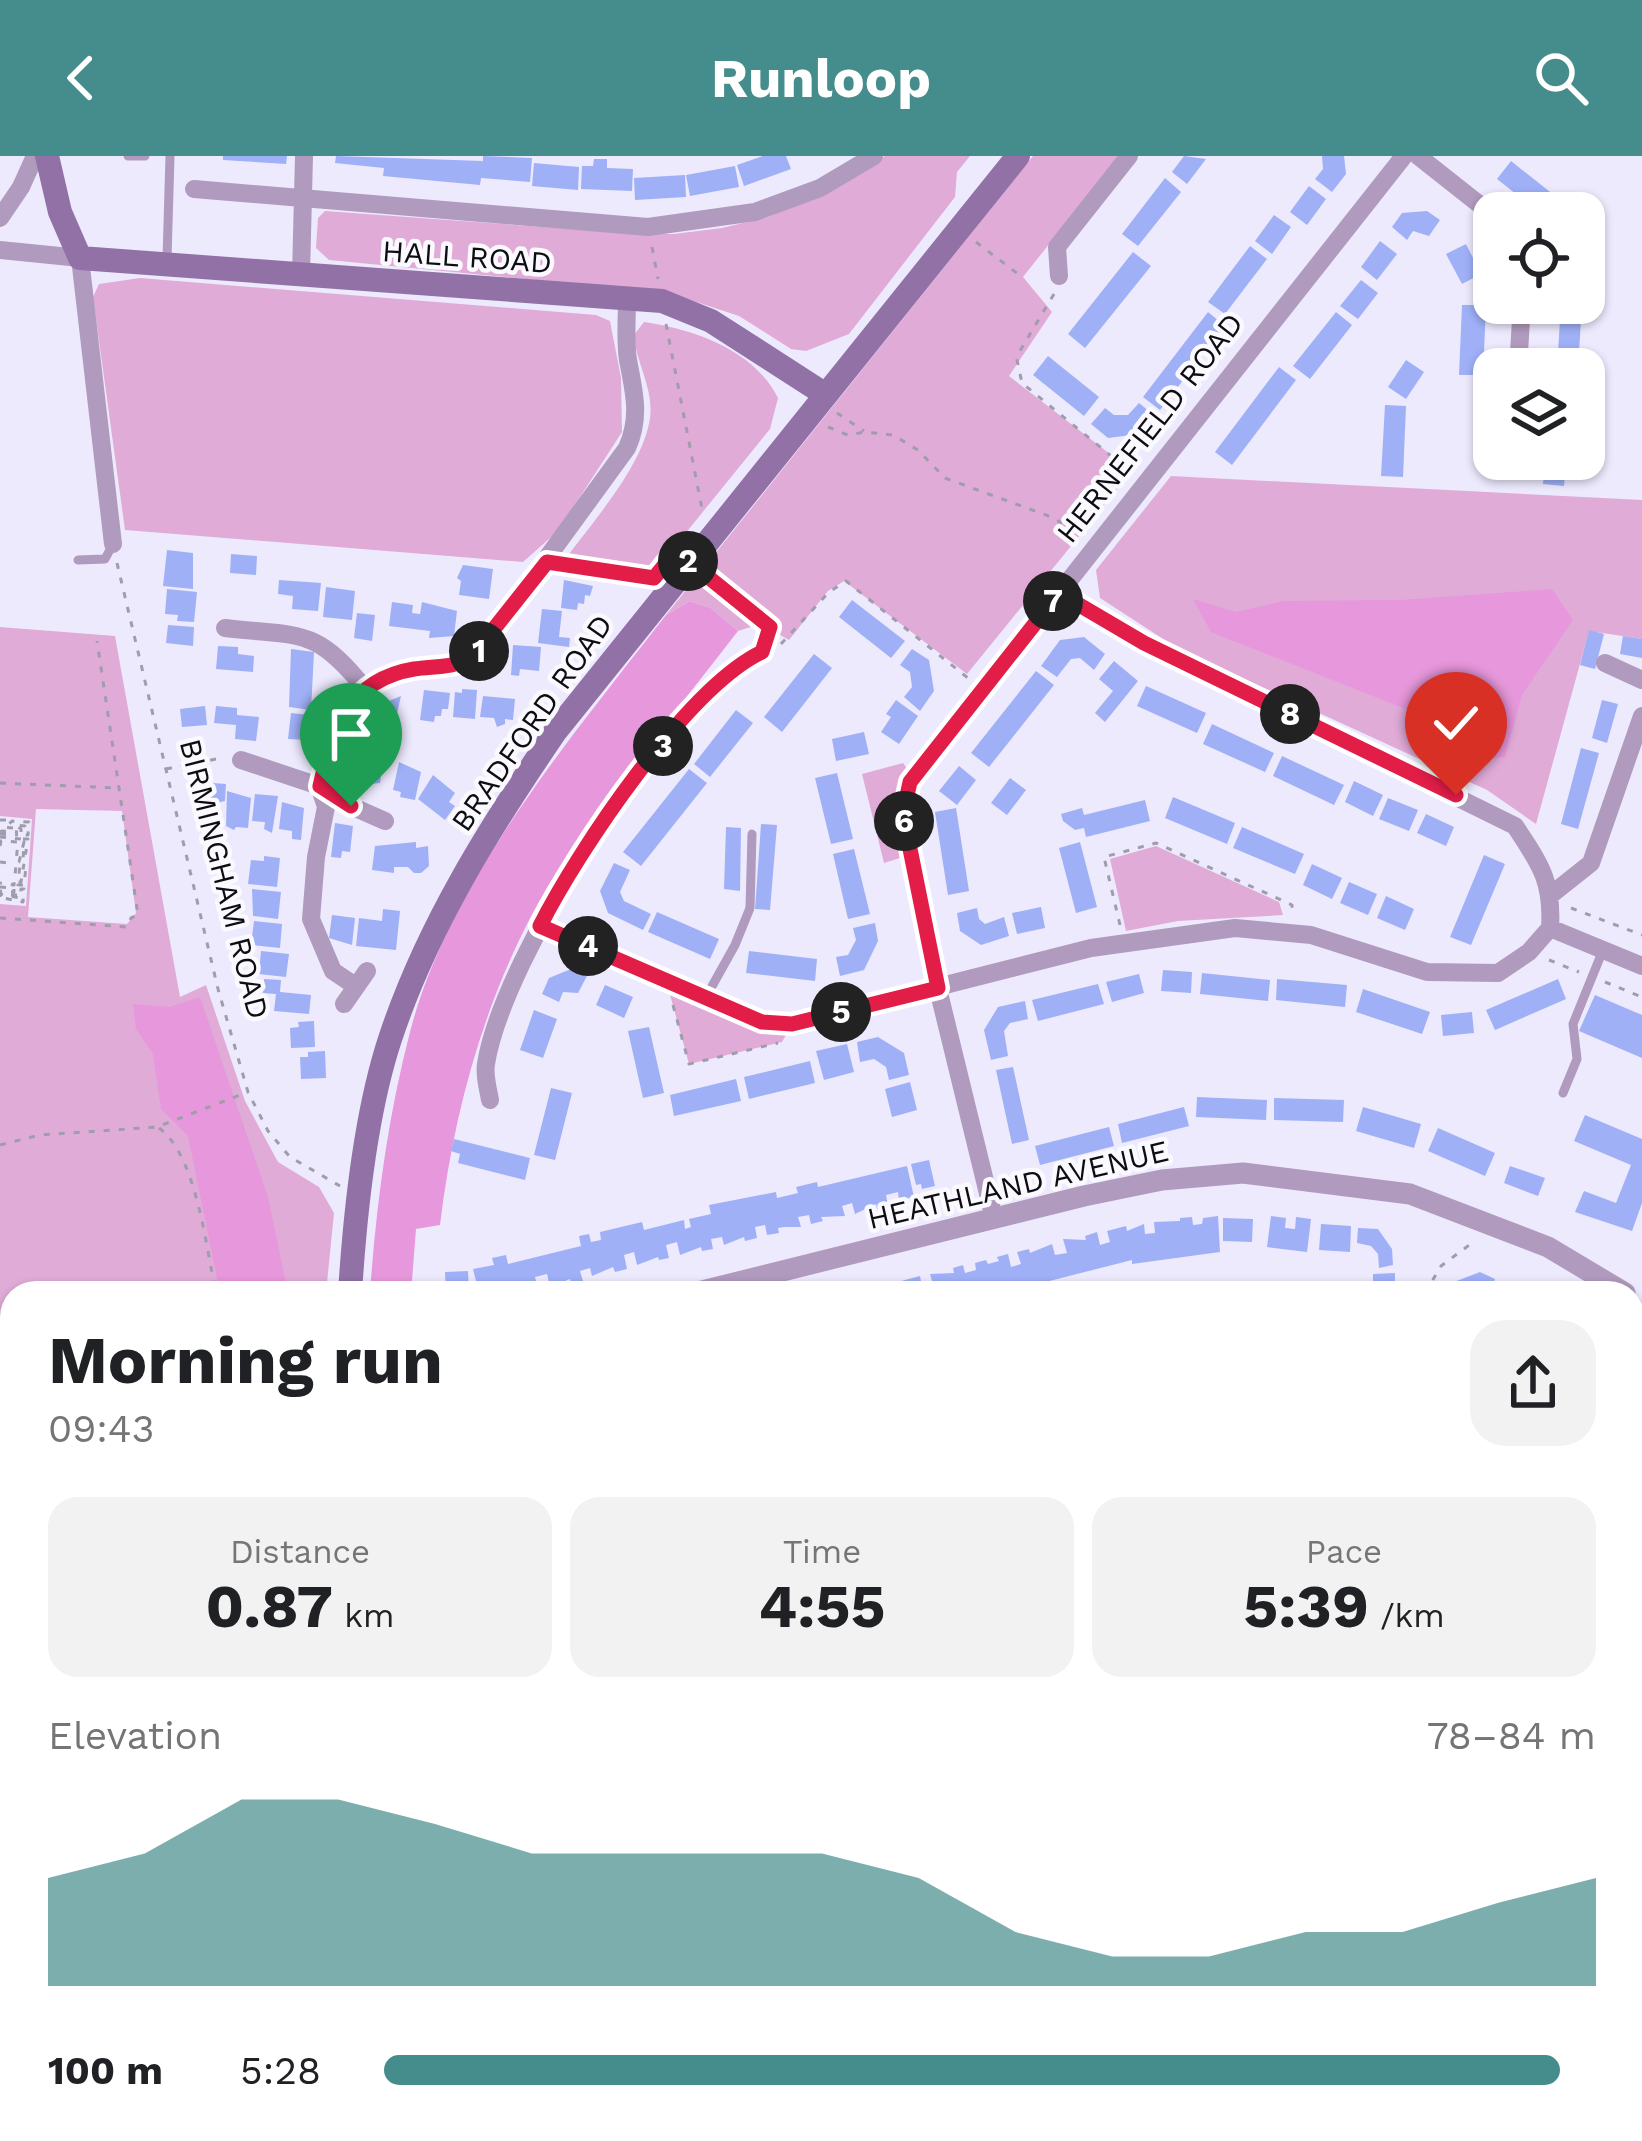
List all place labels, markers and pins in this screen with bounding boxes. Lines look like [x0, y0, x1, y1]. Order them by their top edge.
pin: 2 [658, 531, 718, 591]
pin: 7 [1023, 571, 1083, 631]
pin: 1 [449, 621, 509, 681]
pin [1405, 672, 1507, 795]
pin [300, 683, 402, 806]
pin: 8 [1260, 684, 1320, 744]
pin: 3 [633, 716, 693, 776]
pin: 6 [874, 791, 934, 851]
pin: 4 [558, 916, 618, 976]
pin: 5 [811, 982, 871, 1042]

